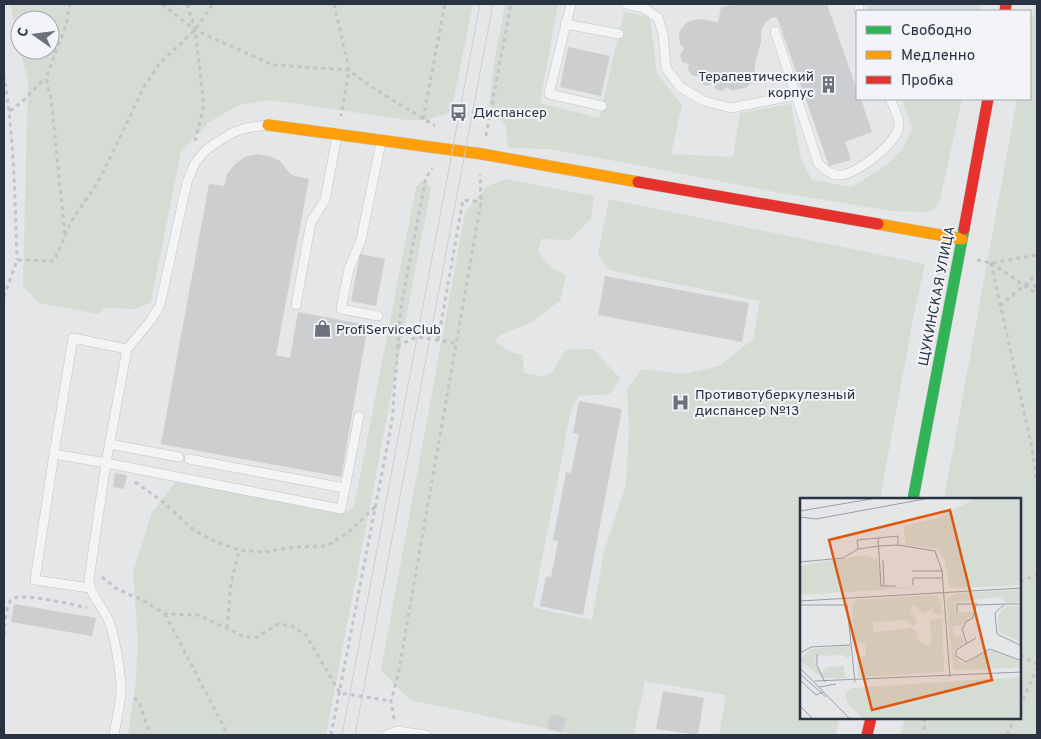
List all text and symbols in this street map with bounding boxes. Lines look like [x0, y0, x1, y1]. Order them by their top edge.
north arrow [10, 10, 60, 60]
legend [856, 10, 1031, 100]
text: Свободно [901, 22, 972, 41]
text: С [15, 26, 33, 39]
text: Медленно [901, 47, 975, 66]
place label: Терапевтический корпус [698, 69, 814, 102]
text: Пробка [901, 72, 953, 91]
building icon: Терапевтический корпус [818, 74, 838, 94]
bus stop icon: Диспансер [449, 102, 469, 122]
place label: Диспансер [473, 105, 547, 122]
street label: ЩУКИНСКАЯ УЛИЦА [916, 225, 959, 368]
shop icon: ProfiServiceClub [312, 319, 332, 339]
place label: ProfiServiceClub [336, 322, 441, 339]
place label: Противотуберкулезный диспансер №13 [695, 387, 855, 420]
hospital icon: Противотуберкулезный диспансер №13 [671, 392, 691, 412]
inset map [800, 498, 1021, 719]

